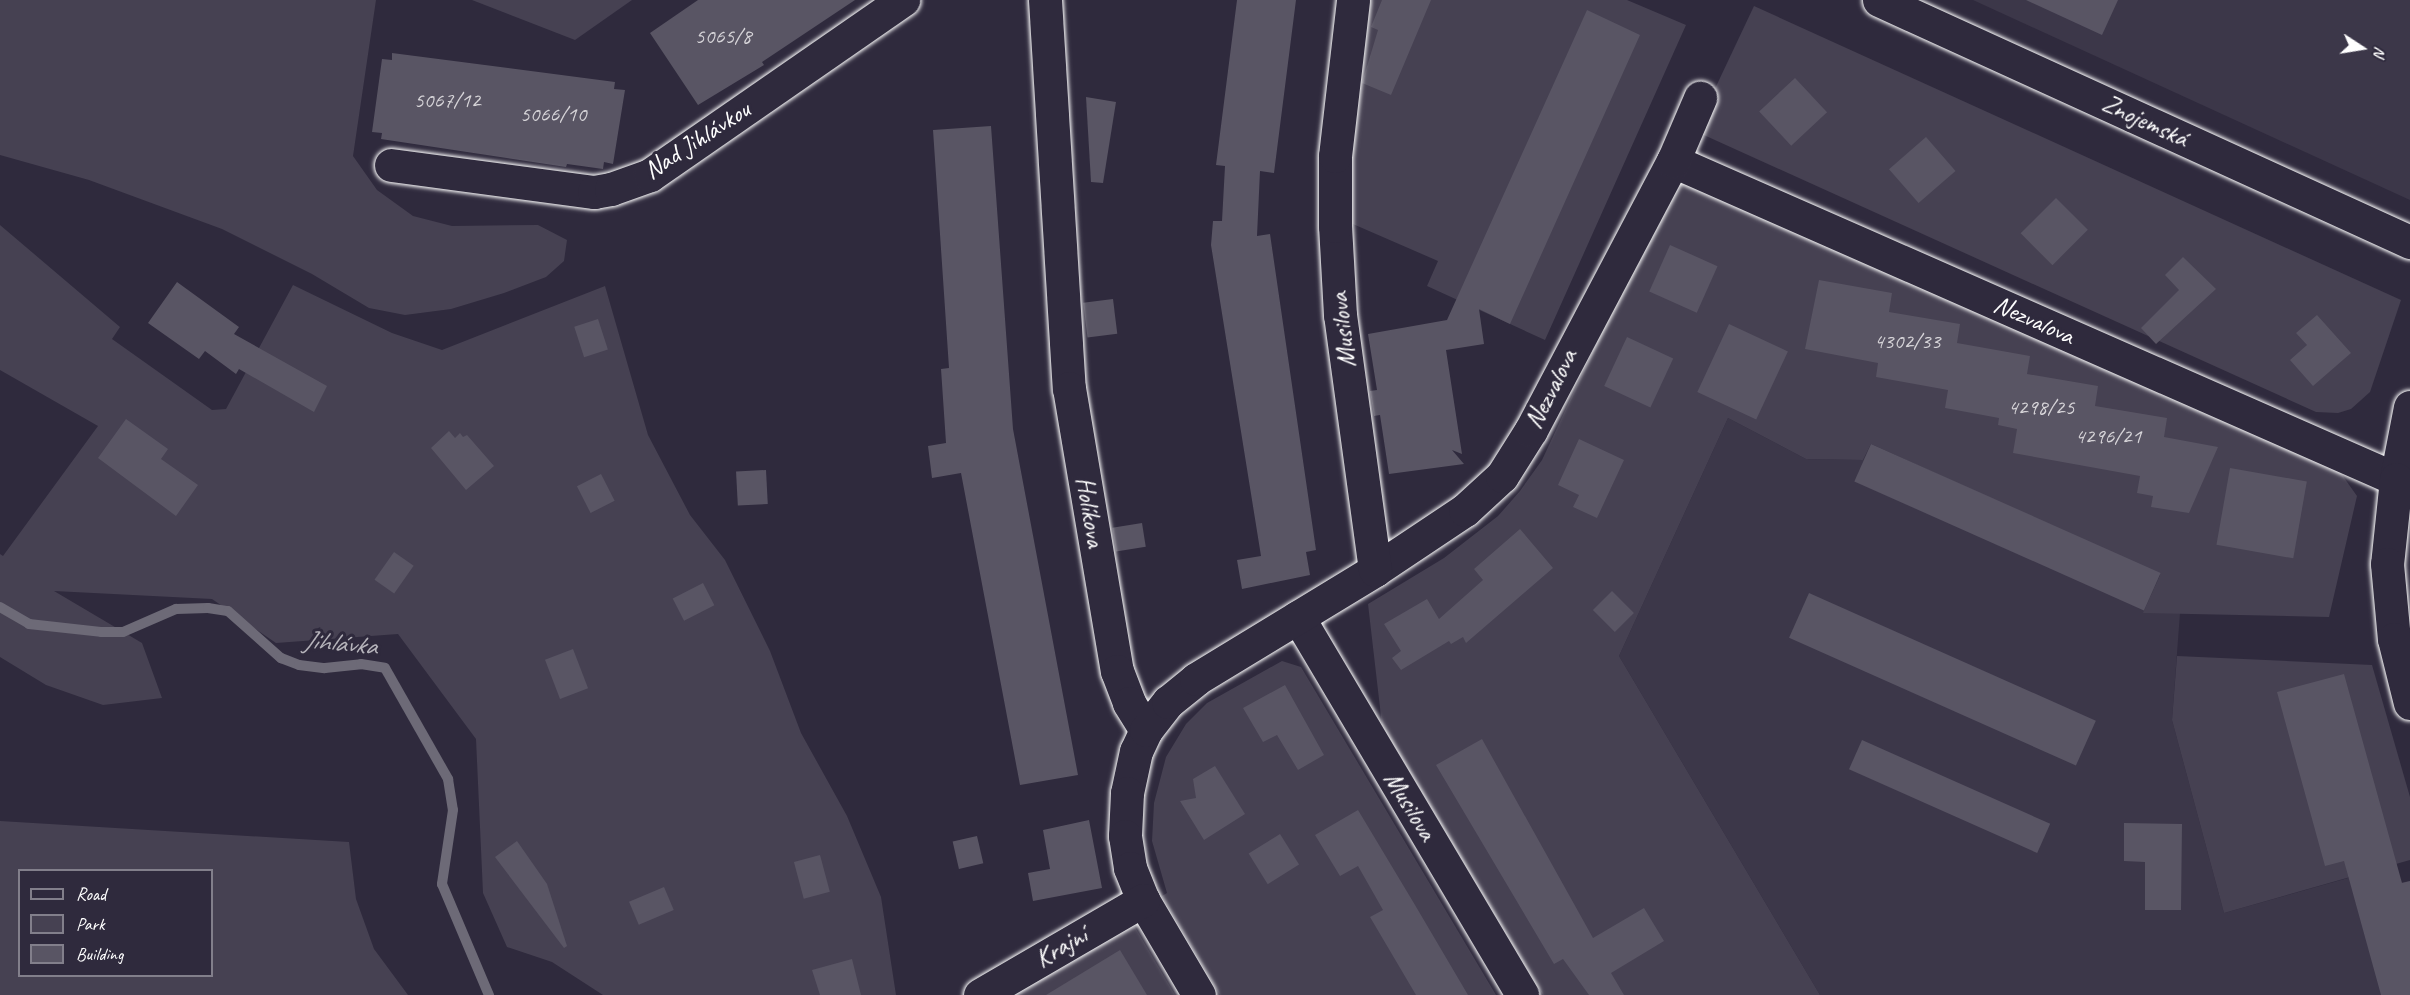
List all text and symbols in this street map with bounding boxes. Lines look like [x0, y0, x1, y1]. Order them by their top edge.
north arrow [2332, 18, 2392, 78]
house number: 5065/8 [695, 24, 751, 50]
text: N [2369, 45, 2390, 59]
house number: 5067/12 [414, 88, 480, 114]
street label: Znojemská [2097, 88, 2193, 154]
street label: Nad Jihlávkou [638, 94, 756, 186]
house number: 5066/10 [520, 102, 586, 128]
street label: Nezvalova [1989, 289, 2079, 351]
street label: Musilova [1324, 291, 1362, 369]
house number: 4302/33 [1874, 329, 1940, 355]
street label: Nezvalova [1518, 344, 1584, 434]
house number: 4298/25 [2008, 395, 2074, 421]
house number: 4296/21 [2075, 424, 2141, 450]
street label: Holíkova [1068, 474, 1112, 550]
water label: Jihlávka [302, 624, 378, 662]
street label: Musilova [1377, 766, 1443, 846]
legend [18, 869, 213, 977]
text: Road [76, 883, 106, 905]
text: Park [76, 913, 105, 935]
street label: Krajní [1029, 920, 1093, 974]
text: Building [76, 943, 123, 965]

